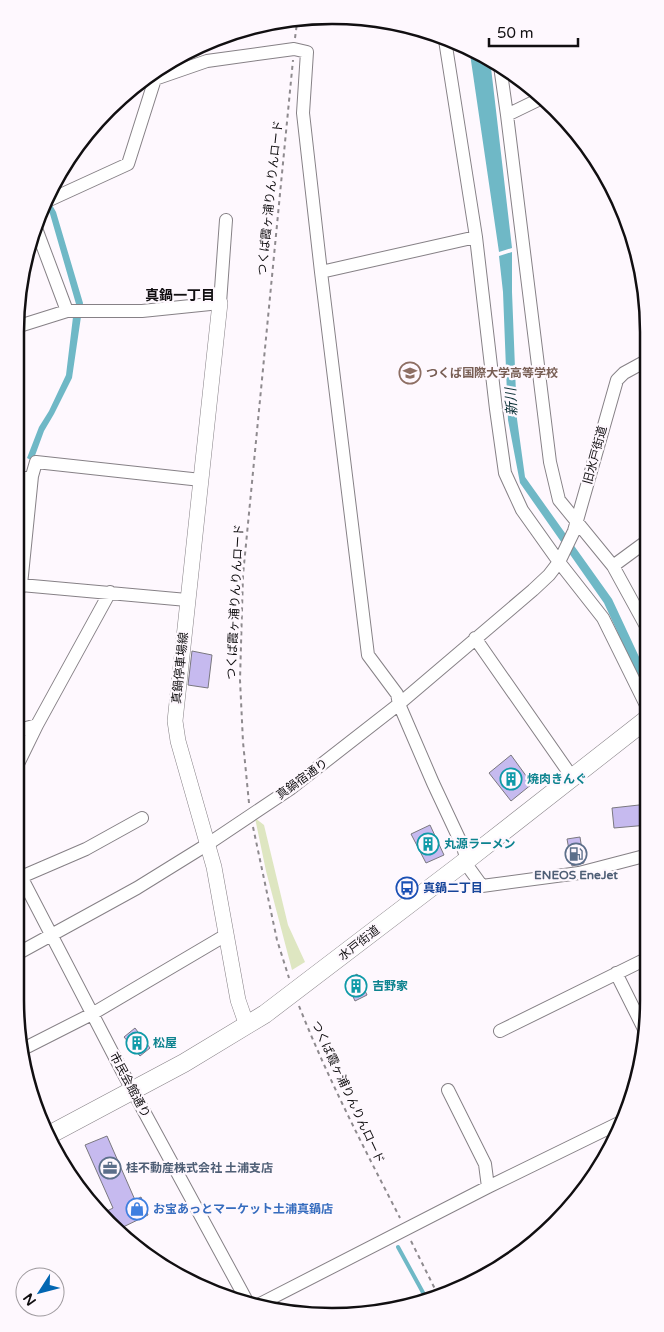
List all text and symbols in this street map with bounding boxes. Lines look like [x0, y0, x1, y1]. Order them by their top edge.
scale bar [489, 15, 578, 47]
text: 50 m [497, 24, 534, 42]
street label: つくば霞ヶ浦りんりんロード [255, 120, 285, 276]
district label: 真鍋一丁目 [145, 287, 215, 304]
school or university icon: つくば国際大学高等学校 [398, 361, 422, 385]
place label: つくば国際大学高等学校 [426, 366, 558, 380]
water label: 新川 [502, 386, 521, 416]
street label: 旧水戸街道 [580, 424, 610, 486]
street label: つくば霞ヶ浦りんりんロード [224, 524, 246, 680]
street label: 真鍋停車場線 [169, 631, 191, 705]
street label: 真鍋宿通り [274, 756, 330, 802]
building icon: 焼肉きんぐ [499, 767, 523, 791]
place label: 焼肉きんぐ [527, 772, 587, 786]
building icon: 丸源ラーメン [416, 832, 440, 856]
place label: 丸源ラーメン [444, 837, 516, 851]
fuel station icon: ENEOS EneJet [564, 842, 588, 866]
place label: ENEOS EneJet [534, 868, 618, 882]
bus stop icon: 真鍋二丁目 [395, 876, 419, 900]
place label: 真鍋二丁目 [423, 881, 483, 895]
street label: 水戸街道 [336, 923, 382, 963]
building icon: 吉野家 [344, 974, 368, 998]
place label: 吉野家 [372, 979, 408, 993]
street label: つくば霞ヶ浦りんりんロード [309, 1018, 387, 1166]
building icon: 松屋 [125, 1031, 149, 1055]
place label: 松屋 [153, 1036, 177, 1050]
street label: 市民会館通り [107, 1050, 153, 1120]
office icon: 桂不動産株式会社 土浦支店 [98, 1156, 122, 1180]
place label: 桂不動産株式会社 土浦支店 [126, 1161, 273, 1175]
shop icon: お宝あっとマーケット土浦真鍋店 [125, 1197, 149, 1221]
place label: お宝あっとマーケット土浦真鍋店 [153, 1202, 333, 1216]
north arrow [15, 1267, 65, 1317]
text: N [20, 1290, 40, 1309]

